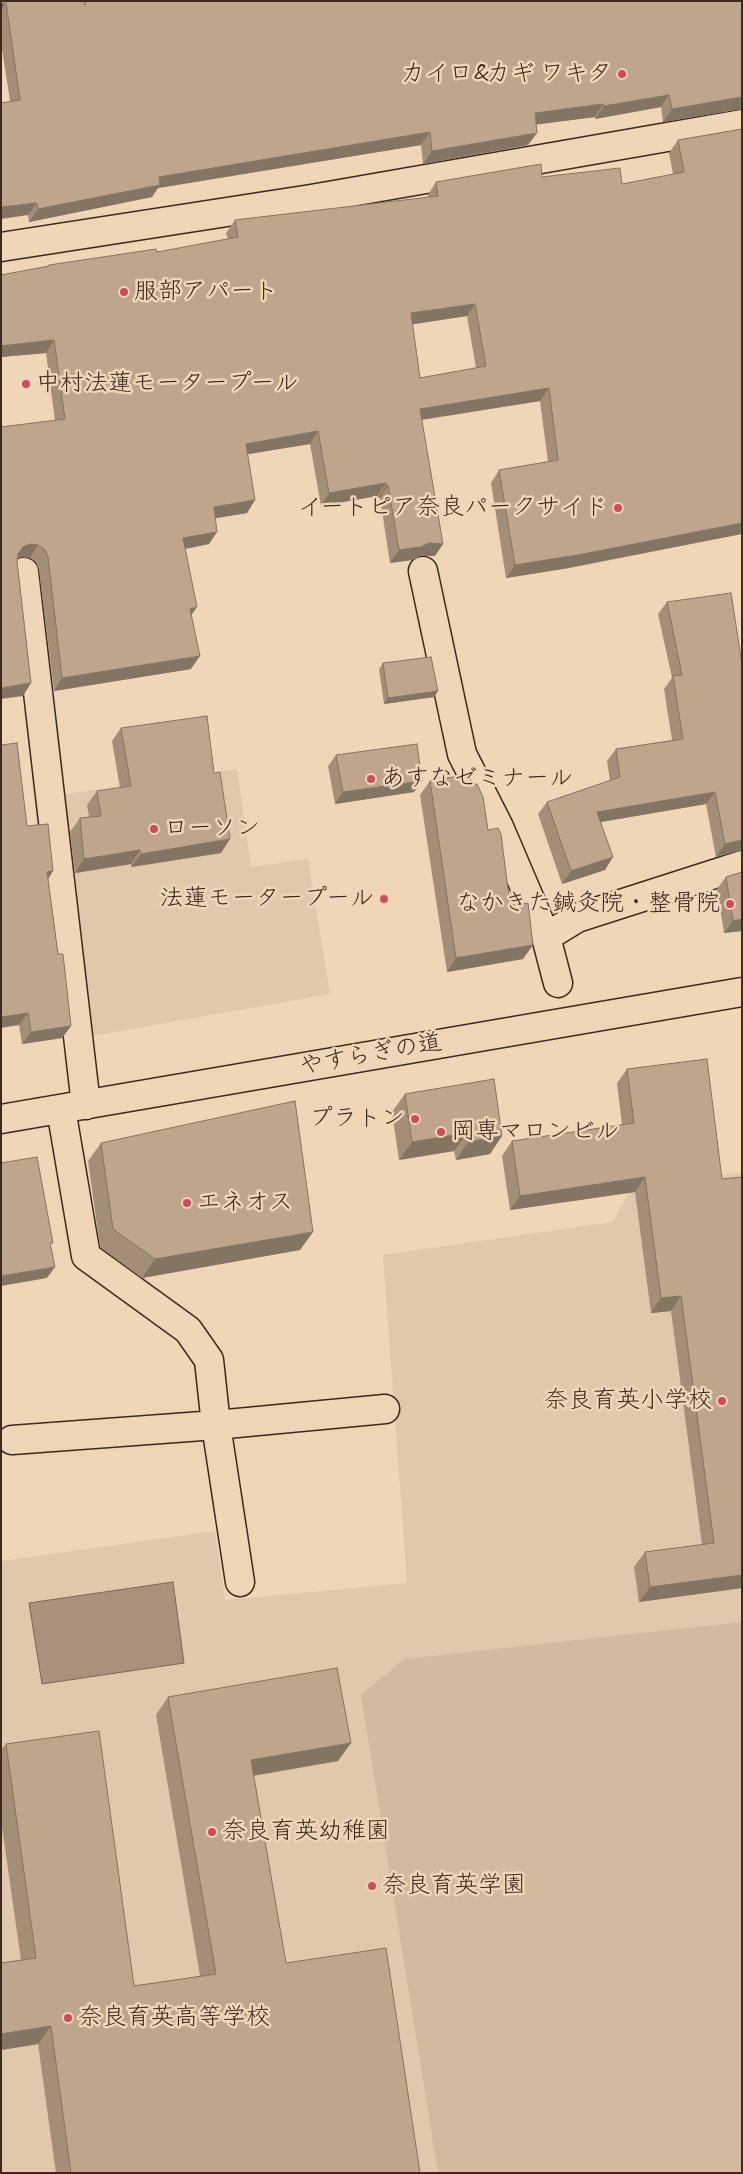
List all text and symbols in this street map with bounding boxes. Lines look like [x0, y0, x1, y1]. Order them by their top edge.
place label: カイロ&カギ ワキタ [401, 60, 612, 88]
marker: カイロ&カギ ワキタ [616, 68, 628, 80]
place label: 服部アパート [134, 278, 278, 306]
marker: 服部アパート [118, 286, 130, 298]
place label: 中村法蓮モータープール [36, 370, 299, 398]
marker: 中村法蓮モータープール [20, 378, 32, 390]
place label: イートピア奈良パークサイド [298, 494, 608, 522]
marker: イートピア奈良パークサイド [612, 502, 624, 514]
place label: あすなゼミナール [381, 765, 573, 793]
marker: あすなゼミナール [365, 773, 377, 785]
place label: ローソン [164, 815, 260, 843]
marker: ローソン [148, 823, 160, 835]
place label: 法蓮モータープール [159, 885, 374, 913]
place label: なかきた鍼灸院・整骨院 [456, 890, 720, 918]
marker: 法蓮モータープール [378, 893, 390, 905]
marker: なかきた鍼灸院・整骨院 [724, 898, 736, 910]
street label: やすらぎの道 [298, 1028, 444, 1082]
place label: プラトン [309, 1105, 405, 1133]
marker: プラトン [409, 1113, 421, 1125]
place label: 岡専マロンビル [451, 1118, 619, 1146]
marker: 岡専マロンビル [435, 1126, 447, 1138]
place label: エネオス [197, 1189, 293, 1217]
marker: エネオス [181, 1197, 193, 1209]
place label: 奈良育英小学校 [544, 1387, 712, 1415]
marker: 奈良育英小学校 [716, 1395, 728, 1407]
place label: 奈良育英幼稚園 [222, 1818, 390, 1846]
marker: 奈良育英幼稚園 [206, 1826, 218, 1838]
place label: 奈良育英学園 [382, 1872, 526, 1900]
marker: 奈良育英学園 [366, 1880, 378, 1892]
place label: 奈良育英高等学校 [78, 2004, 270, 2032]
marker: 奈良育英高等学校 [62, 2012, 74, 2024]

